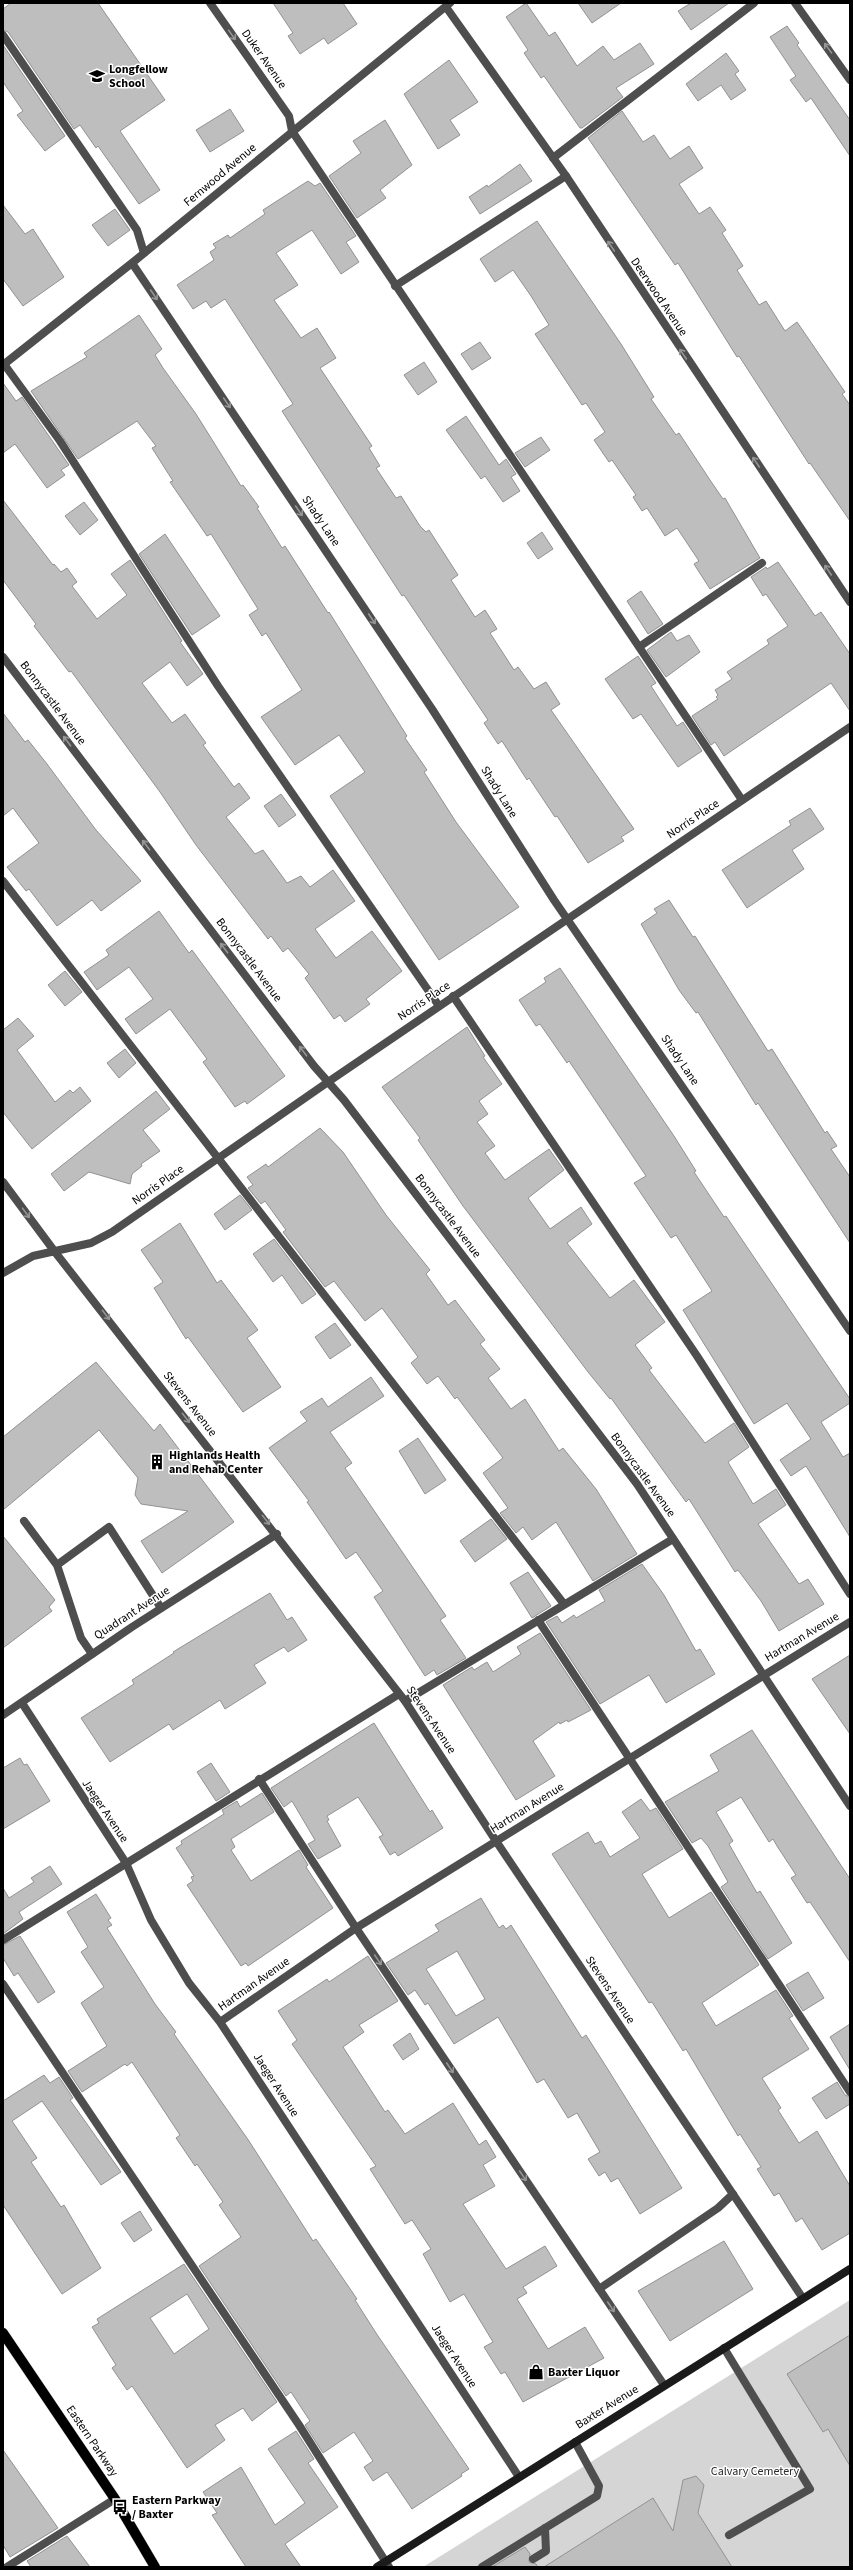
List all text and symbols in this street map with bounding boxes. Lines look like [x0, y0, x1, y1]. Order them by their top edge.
street label: Duker Avenue [237, 26, 291, 92]
one-way arrow [228, 29, 236, 40]
one-way arrow [823, 43, 832, 54]
place label: Longfellow School [109, 61, 169, 92]
school or university icon: Longfellow School [88, 67, 106, 85]
street label: Fernwood Avenue [180, 140, 260, 210]
one-way arrow [607, 241, 615, 252]
street label: Deerwood Avenue [626, 254, 692, 340]
one-way arrow [150, 289, 158, 300]
one-way arrow [679, 349, 687, 360]
one-way arrow [223, 397, 231, 408]
one-way arrow [752, 457, 760, 468]
street label: Shady Lane [298, 492, 344, 550]
one-way arrow [295, 505, 303, 516]
one-way arrow [824, 565, 832, 576]
one-way arrow [368, 613, 376, 624]
street label: Bonnycastle Avenue [16, 658, 90, 748]
one-way arrow [63, 736, 71, 747]
street label: Shady Lane [476, 763, 522, 821]
street label: Norris Place [663, 795, 723, 843]
one-way arrow [141, 839, 150, 850]
street label: Bonnycastle Avenue [212, 915, 286, 1005]
one-way arrow [220, 943, 229, 954]
street label: Norris Place [394, 977, 454, 1025]
street label: Shady Lane [657, 1031, 703, 1089]
one-way arrow [299, 1046, 307, 1057]
street label: Norris Place [129, 1161, 188, 1209]
street label: Bonnycastle Avenue [411, 1171, 485, 1261]
one-way arrow [22, 1207, 30, 1218]
one-way arrow [102, 1310, 111, 1321]
street label: Stevens Avenue [159, 1368, 221, 1440]
one-way arrow [182, 1412, 190, 1423]
street label: Bonnycastle Avenue [606, 1429, 680, 1521]
place label: Highlands Health and Rehab Center [169, 1447, 263, 1478]
building icon: Highlands Health and Rehab Center [148, 1453, 166, 1471]
one-way arrow [262, 1515, 270, 1526]
street label: Quadrant Avenue [91, 1582, 173, 1644]
street label: Hartman Avenue [762, 1608, 842, 1666]
street label: Stevens Avenue [402, 1683, 460, 1757]
street label: Jaeger Avenue [78, 1776, 132, 1846]
street label: Hartman Avenue [487, 1779, 567, 1837]
street label: Hartman Avenue [215, 1953, 293, 2015]
street label: Stevens Avenue [581, 1953, 639, 2027]
one-way arrow [374, 1955, 382, 1966]
street label: Jaeger Avenue [249, 2050, 303, 2120]
one-way arrow [446, 2062, 454, 2073]
one-way arrow [519, 2170, 527, 2181]
one-way arrow [607, 2301, 615, 2312]
street label: Jaeger Avenue [427, 2321, 481, 2391]
shop icon: Baxter Liquor [527, 2363, 545, 2381]
place label: Baxter Liquor [548, 2364, 620, 2381]
street label: Baxter Avenue [572, 2381, 642, 2433]
street label: Eastern Parkway [62, 2402, 122, 2480]
park label: Calvary Cemetery [711, 2463, 800, 2480]
place label: Eastern Parkway / Baxter [132, 2492, 222, 2523]
bus stop icon: Eastern Parkway / Baxter [111, 2498, 129, 2516]

